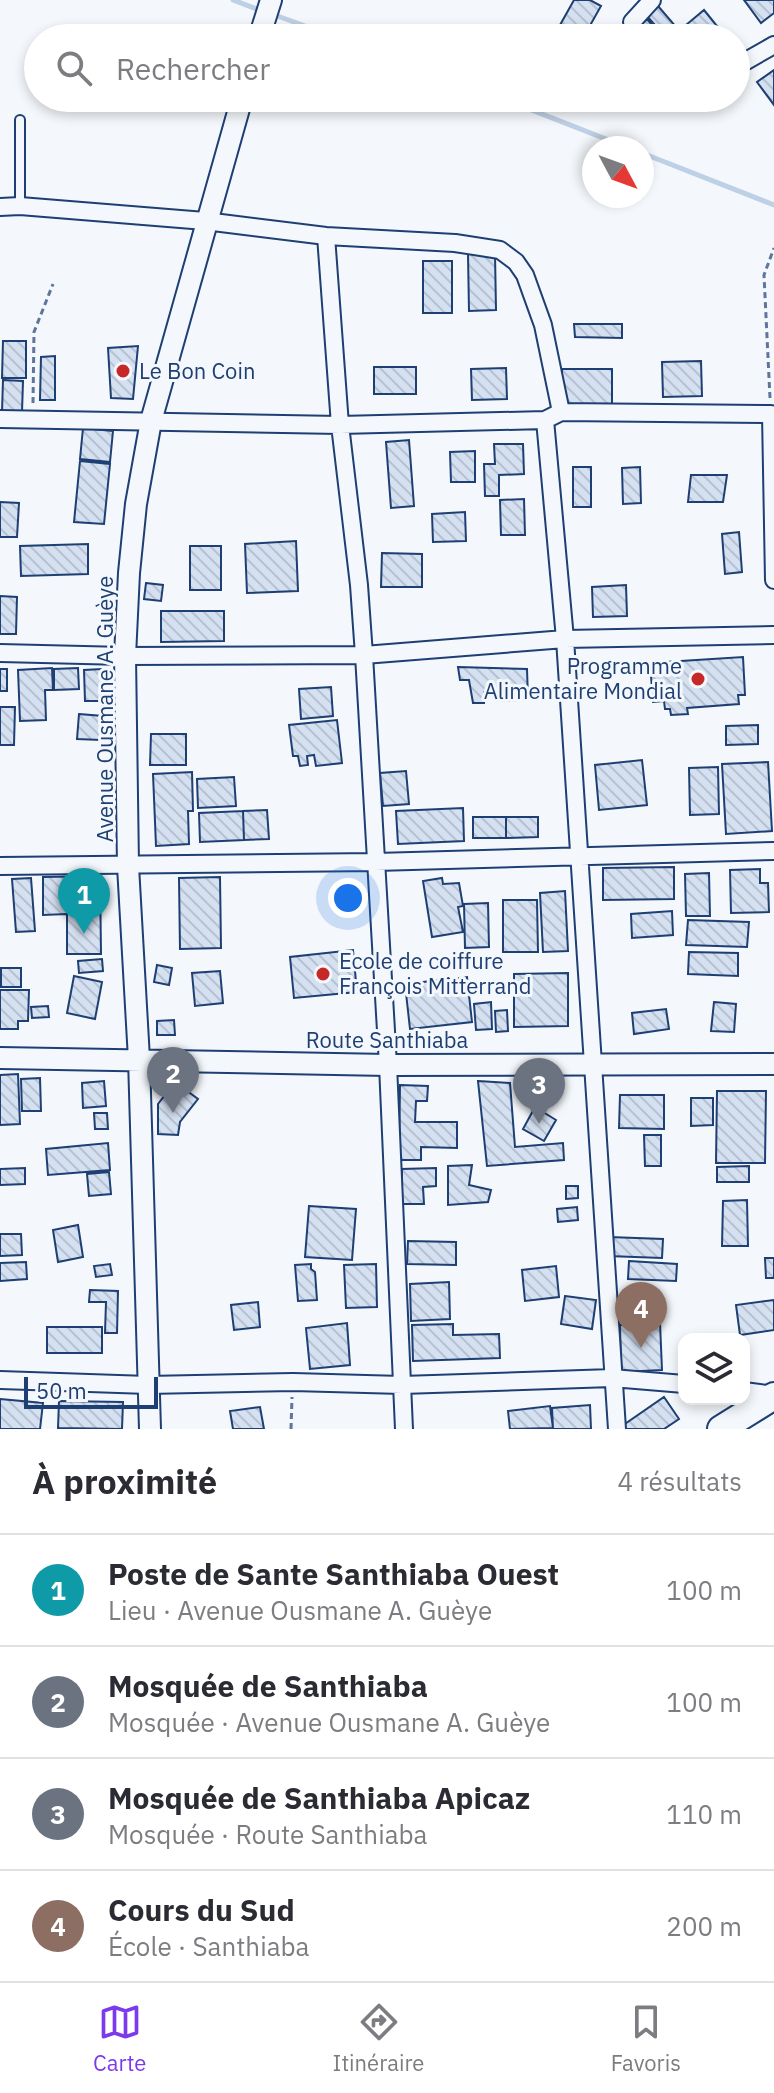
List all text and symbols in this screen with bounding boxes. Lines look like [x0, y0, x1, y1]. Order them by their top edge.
search box [24, 24, 750, 112]
icon: search [52, 46, 96, 90]
text: Rechercher [116, 49, 270, 88]
north arrow [582, 136, 654, 208]
place label: Le Bon Coin [139, 356, 255, 385]
marker: Le Bon Coin [114, 362, 132, 380]
street label: Avenue Ousmane A. Guèye [90, 576, 119, 842]
place label: Programme Alimentaire Mondial [484, 651, 682, 705]
marker: Programme Alimentaire Mondial [689, 670, 707, 688]
pin: 1 [58, 868, 110, 934]
your location [328, 878, 368, 918]
place label: Ecole de coiffure François Mitterrand [339, 946, 531, 1000]
marker: Ecole de coiffure François Mitterrand [314, 965, 332, 983]
street label: Route Santhiaba [306, 1025, 468, 1054]
pin: 2 [147, 1047, 199, 1113]
pin: 3 [513, 1058, 565, 1124]
pin: 4 [615, 1282, 667, 1348]
map controls [678, 1333, 750, 1405]
button: layers [678, 1333, 750, 1405]
scale bar [24, 1373, 158, 1409]
text: 50 m [36, 1376, 87, 1405]
text: À proximité [32, 1459, 217, 1503]
text: 4 résultats [617, 1464, 742, 1498]
text: Poste de Sante Santhiaba Ouest [108, 1554, 559, 1593]
text: 1 [50, 1573, 66, 1607]
text: 100 m [666, 1573, 742, 1607]
text: Lieu · Avenue Ousmane A. Guèye [108, 1593, 492, 1627]
text: Mosquée de Santhiaba [108, 1666, 428, 1705]
text: 2 [50, 1685, 66, 1719]
text: 100 m [666, 1685, 742, 1719]
text: Mosquée · Avenue Ousmane A. Guèye [108, 1705, 550, 1739]
text: Mosquée de Santhiaba Apicaz [108, 1778, 530, 1817]
text: 3 [50, 1797, 66, 1831]
text: 110 m [666, 1797, 742, 1831]
text: Mosquée · Route Santhiaba [108, 1817, 428, 1851]
text: Cours du Sud [108, 1890, 295, 1929]
text: 4 [50, 1909, 66, 1943]
text: 200 m [666, 1909, 742, 1943]
text: École · Santhiaba [108, 1929, 309, 1963]
tab: Carte [93, 2000, 146, 2077]
tab: Itinéraire [333, 2000, 424, 2077]
tab: Favoris [611, 2000, 681, 2077]

